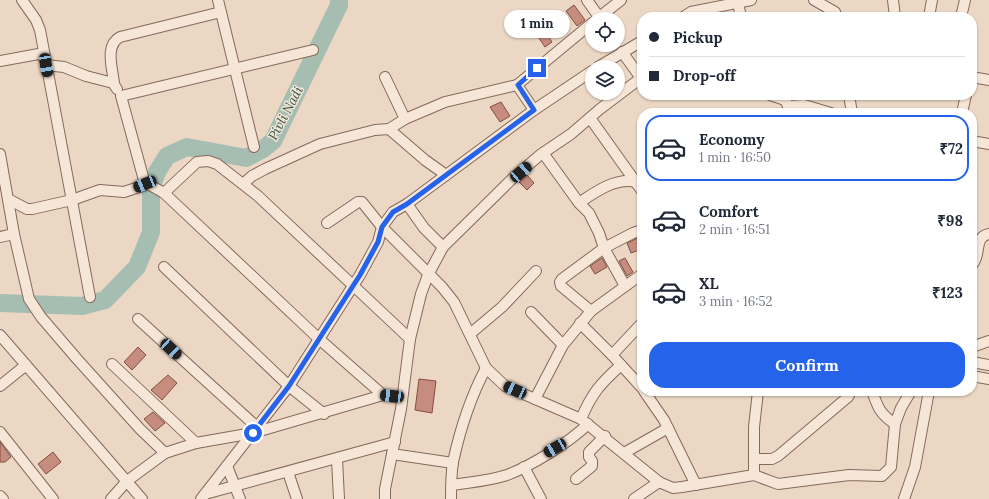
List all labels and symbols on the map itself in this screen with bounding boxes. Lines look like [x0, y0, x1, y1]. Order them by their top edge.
callout: 1 min [504, 10, 570, 38]
car [38, 52, 54, 78]
route end [528, 59, 546, 77]
water label: Pivli Nadi [264, 83, 307, 143]
car [508, 160, 534, 184]
car [132, 174, 158, 194]
car [158, 336, 184, 362]
car [502, 380, 528, 400]
car [379, 389, 405, 403]
route start [244, 424, 262, 442]
car [542, 437, 568, 459]

